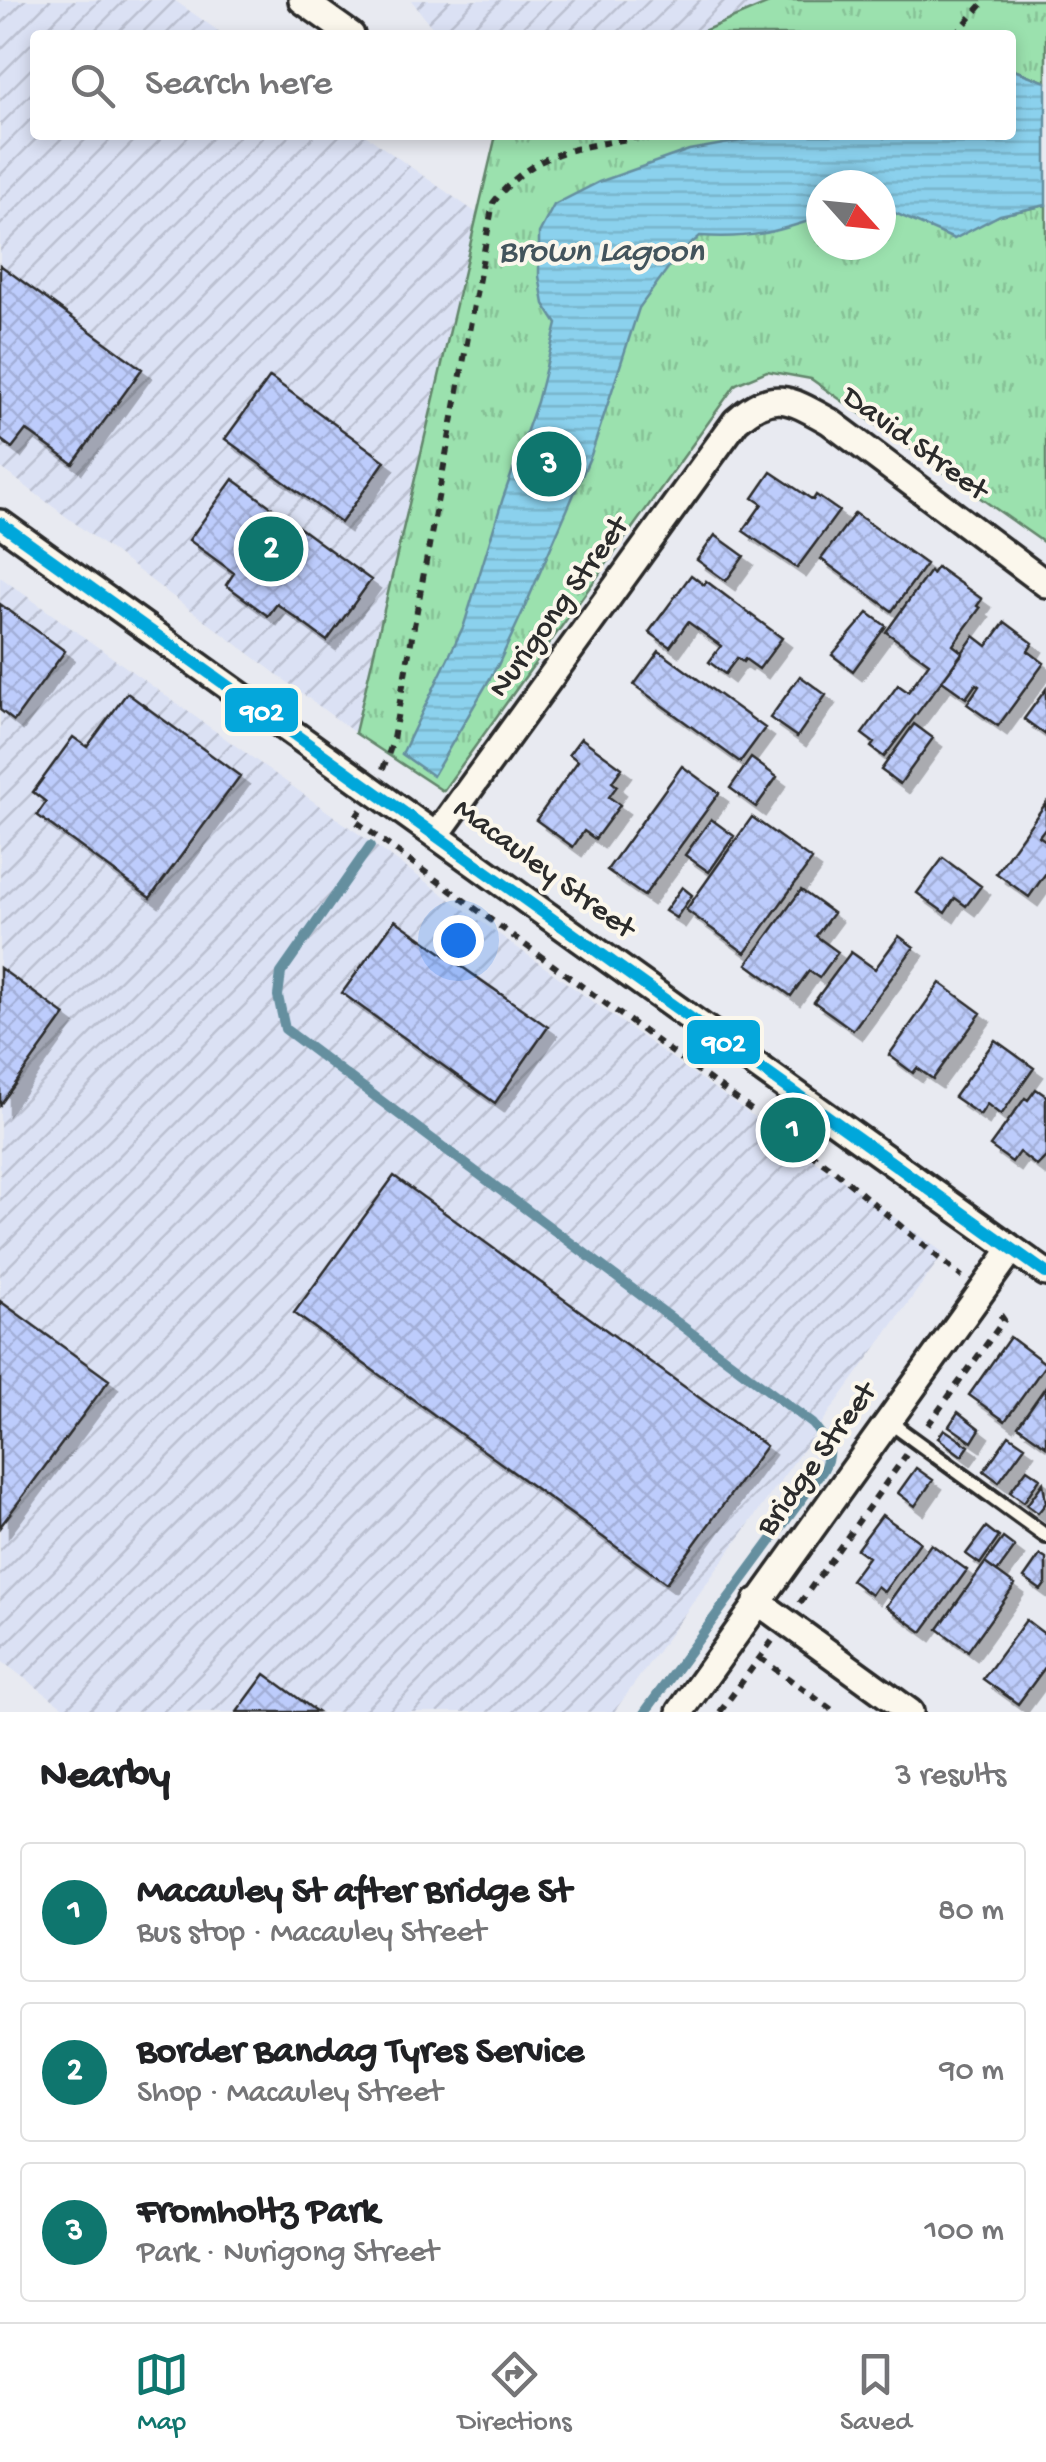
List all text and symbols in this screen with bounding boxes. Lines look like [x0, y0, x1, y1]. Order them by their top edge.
search box [30, 30, 1016, 140]
icon: search [65, 58, 120, 113]
text: Search here [145, 63, 332, 107]
north arrow [806, 170, 896, 260]
water label: Brown Lagoon [498, 233, 704, 274]
street label: David Street [832, 378, 997, 512]
pin: 3 [516, 426, 582, 502]
street label: Nurigong Street [481, 507, 640, 706]
pin: 2 [238, 512, 304, 586]
line badge: 902 [223, 686, 300, 734]
text: 902 [238, 698, 284, 731]
street label: Macauley Street [445, 791, 644, 951]
your location [433, 915, 484, 966]
line badge: 902 [685, 1018, 762, 1066]
text: 902 [700, 1029, 746, 1062]
pin: 1 [760, 1092, 826, 1168]
street label: Bridge Street [749, 1373, 888, 1545]
text: Nearby [40, 1753, 170, 1802]
text: 3 results [895, 1758, 1006, 1796]
text: Macauley St after Bridge St [137, 1871, 571, 1915]
text: 1 [68, 1893, 81, 1931]
text: 80 m [938, 1893, 1004, 1931]
text: Bus stop · Macauley Street [137, 1915, 486, 1953]
text: Border Bandag Tyres Service [137, 2031, 584, 2075]
text: 2 [67, 2053, 82, 2091]
text: 90 m [940, 2053, 1004, 2091]
text: Shop · Macauley Street [137, 2075, 442, 2113]
text: Fromholtz Park [137, 2191, 379, 2235]
text: 3 [66, 2213, 83, 2251]
text: 100 m [924, 2213, 1004, 2251]
text: Park · Nurigong Street [137, 2235, 439, 2273]
tab: Map [134, 2347, 189, 2440]
tab: Directions [458, 2347, 572, 2440]
tab: Saved [840, 2347, 912, 2440]

